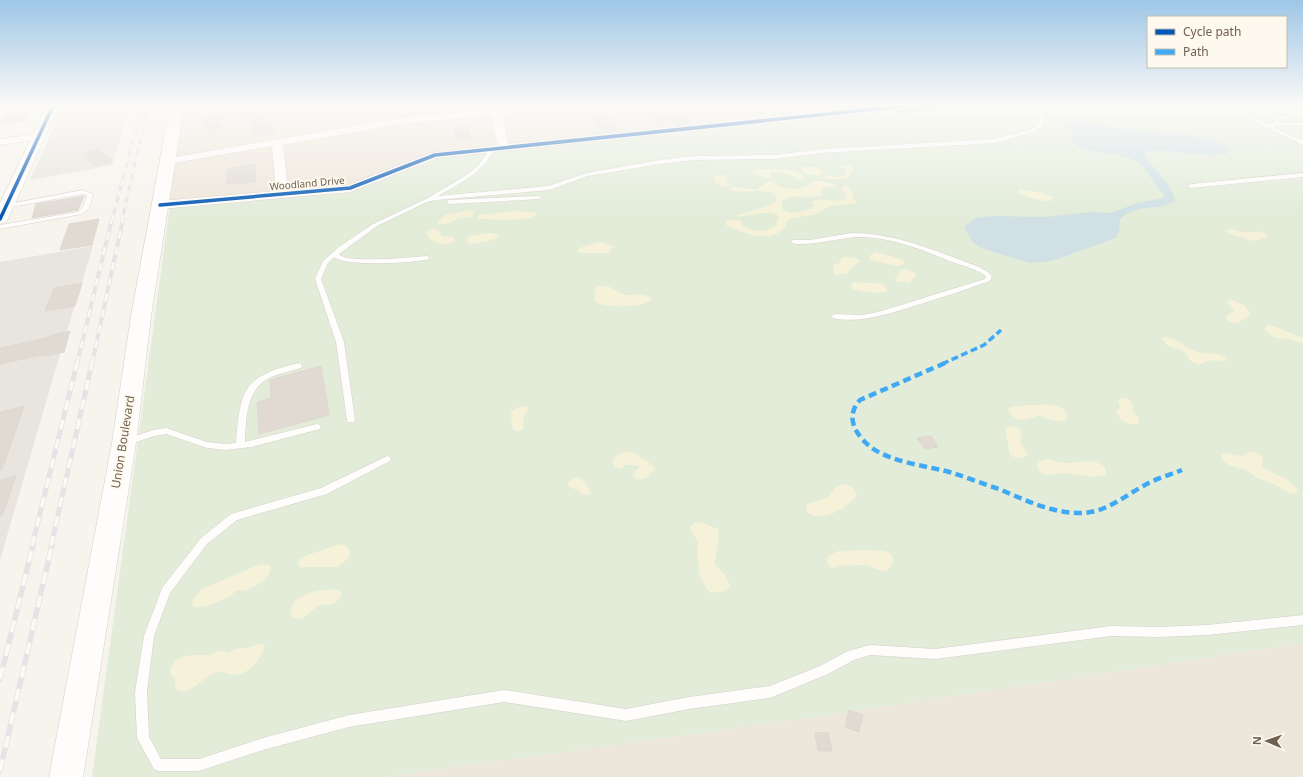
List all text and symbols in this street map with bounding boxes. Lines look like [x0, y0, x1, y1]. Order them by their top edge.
legend [1147, 16, 1287, 68]
text: Cycle path [1183, 23, 1241, 40]
text: Path [1183, 43, 1209, 60]
street label: Woodland Drive [269, 173, 345, 193]
street label: Union Boulevard [107, 394, 138, 490]
north arrow [1247, 721, 1287, 761]
text: N [1249, 736, 1264, 745]

